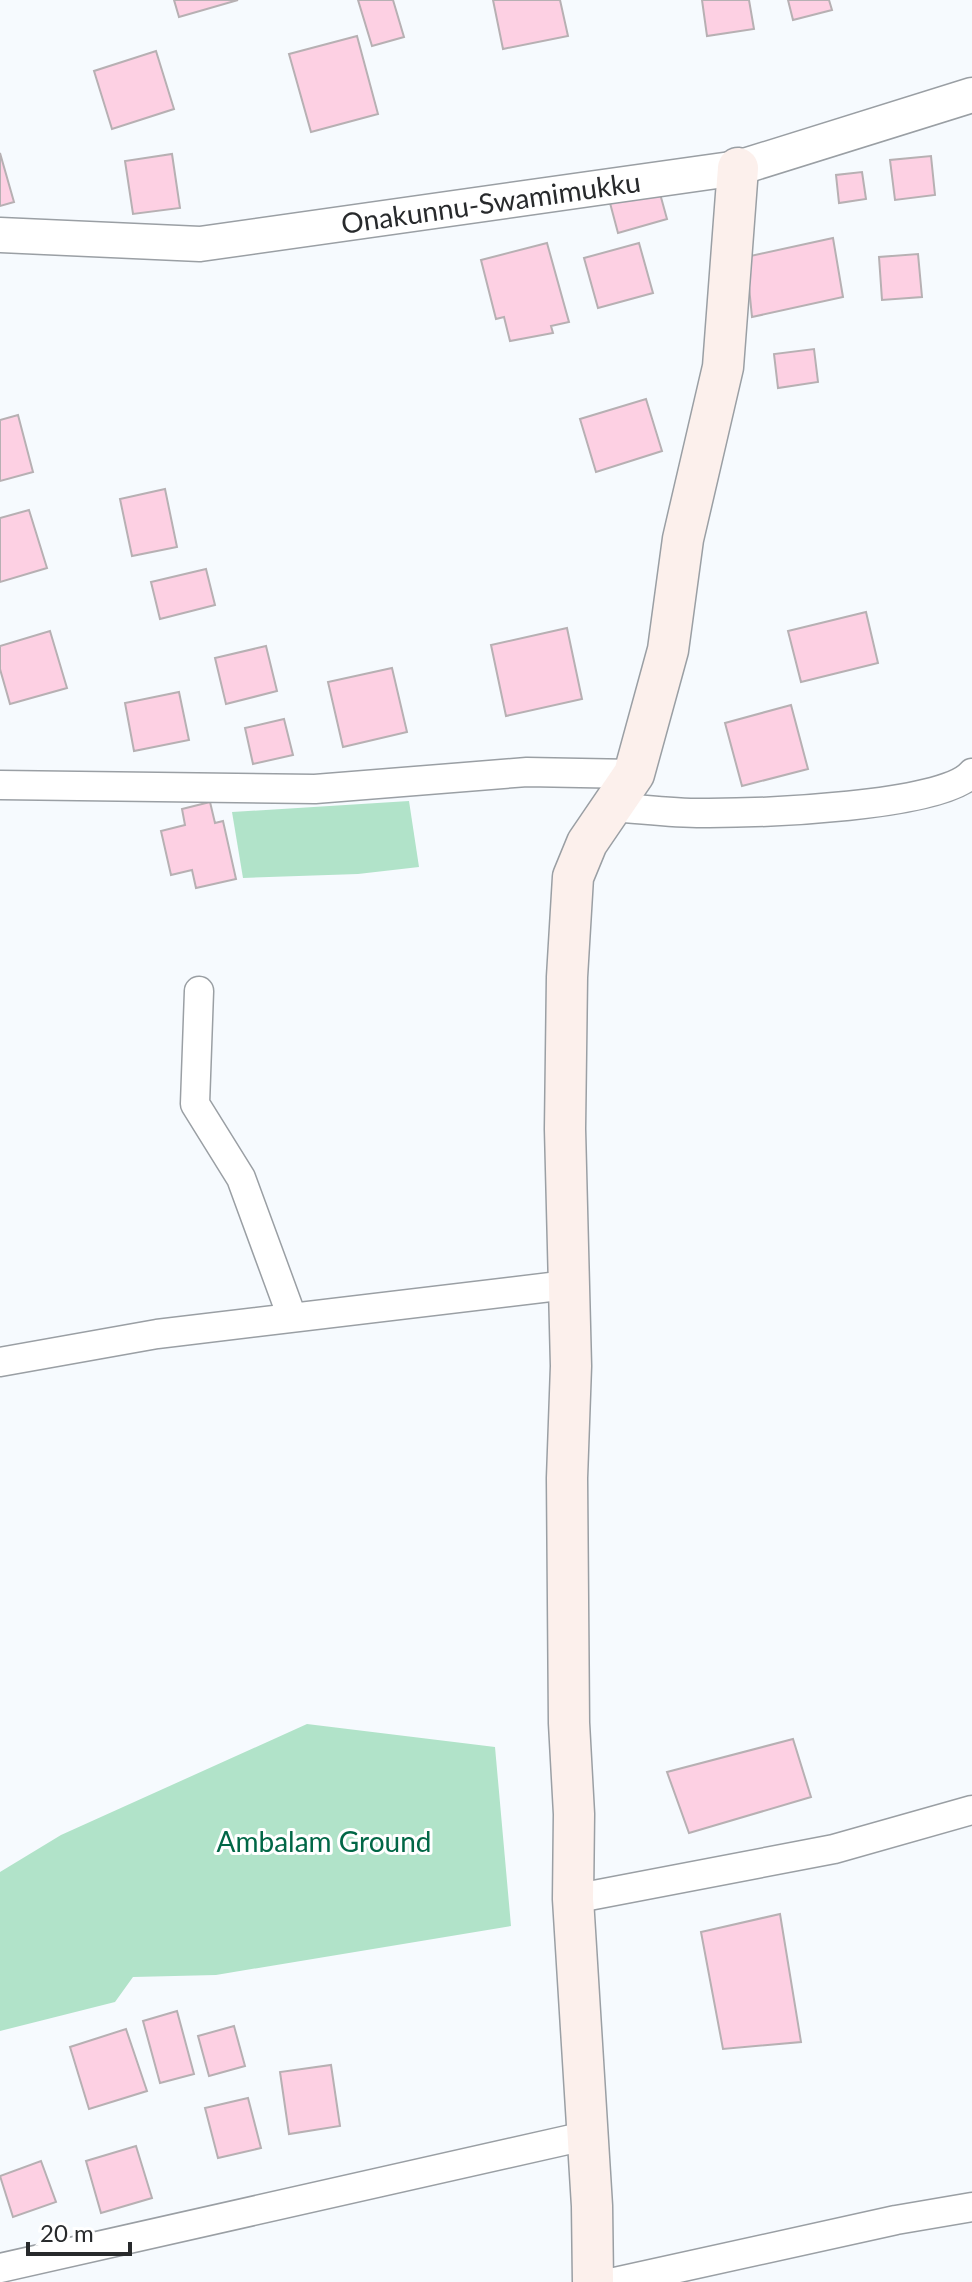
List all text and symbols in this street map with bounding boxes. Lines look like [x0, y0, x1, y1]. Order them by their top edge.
street label: Onakunnu-Swamimukku [339, 164, 643, 240]
park label: Ambalam Ground [217, 1824, 431, 1858]
scale bar [28, 2206, 130, 2256]
text: 20 m [40, 2218, 94, 2247]

